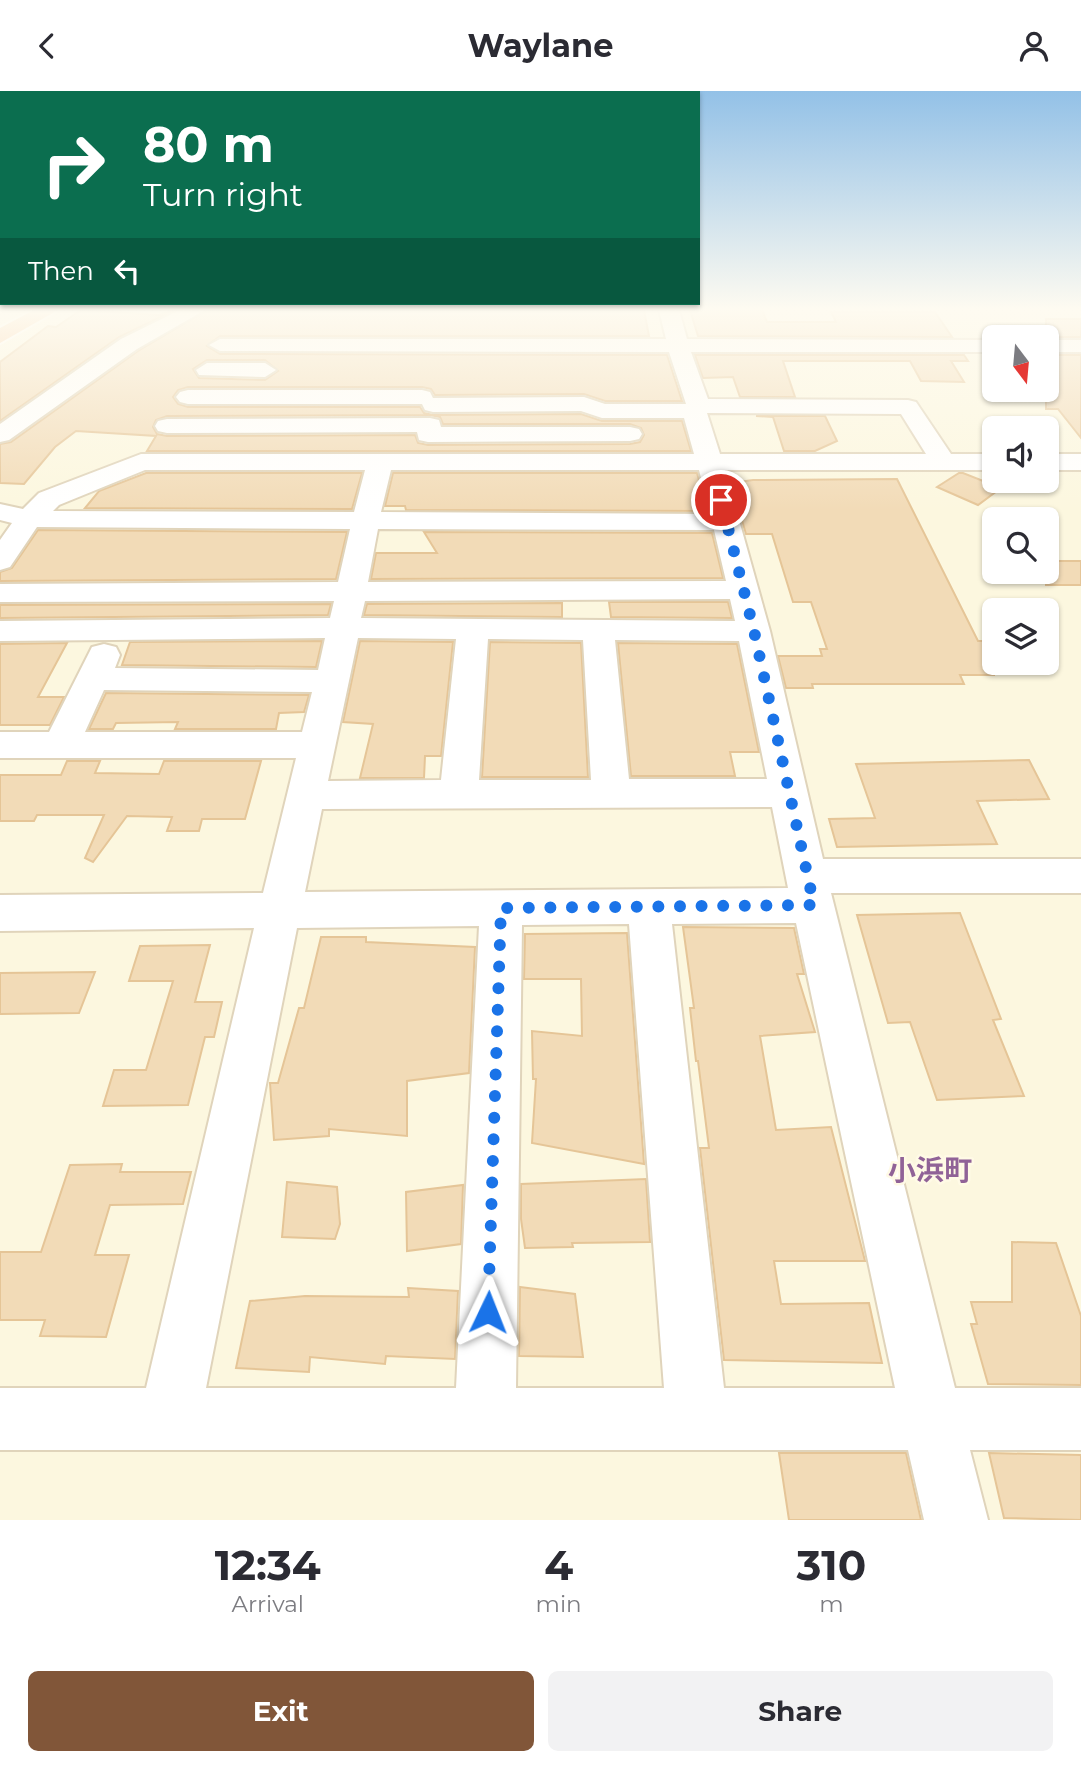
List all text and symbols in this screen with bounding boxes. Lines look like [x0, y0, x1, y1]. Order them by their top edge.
text: Waylane [468, 26, 613, 65]
icon: back [28, 27, 66, 65]
icon: person [1015, 27, 1053, 65]
text: 80 m [143, 115, 274, 174]
icon: right [28, 119, 119, 210]
text: Turn right [143, 175, 303, 214]
icon: left [108, 252, 146, 290]
text: Then [28, 255, 94, 287]
north arrow [982, 325, 1059, 403]
map controls [982, 325, 1059, 675]
button: sound [982, 416, 1059, 493]
pin [691, 470, 751, 530]
icon: arrive [702, 481, 740, 519]
button: search [982, 507, 1059, 584]
button: layers [982, 598, 1059, 675]
district label: 小浜町 [888, 1153, 972, 1187]
position arrow [451, 1275, 525, 1349]
text: 12:34 [215, 1539, 321, 1591]
text: 4 [544, 1539, 573, 1591]
text: 310 [796, 1539, 866, 1591]
text: Arrival [231, 1590, 304, 1618]
text: min [536, 1590, 582, 1618]
text: m [819, 1590, 844, 1618]
button: Exit [28, 1671, 534, 1751]
button: Share [548, 1671, 1053, 1751]

